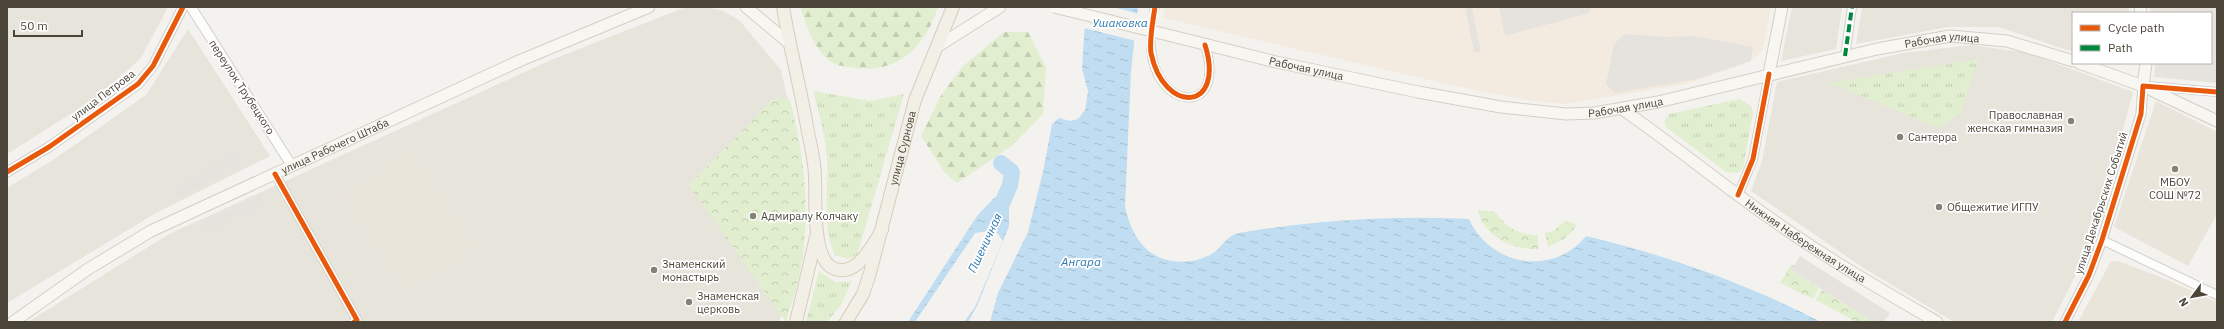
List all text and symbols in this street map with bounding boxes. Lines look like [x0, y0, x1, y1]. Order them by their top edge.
scale bar [14, 12, 82, 38]
legend [2072, 12, 2212, 64]
water label: Ушаковка [1092, 15, 1148, 30]
text: 50 m [20, 18, 48, 33]
text: Cycle path [2108, 20, 2165, 35]
street label: Рабочая улица [1903, 29, 1980, 51]
street label: переулок Трубецкого [206, 37, 278, 137]
text: Path [2108, 40, 2133, 55]
street label: Рабочая улица [1268, 54, 1345, 83]
street label: улица Петрова [68, 66, 138, 124]
street label: Рабочая улица [1588, 94, 1665, 120]
place label: Православная женская гимназия [1967, 108, 2063, 135]
street label: улица Сурнова [886, 109, 919, 187]
street label: улица Рабочего Штаба [279, 115, 391, 177]
marker: Православная женская гимназия [2066, 116, 2076, 126]
place label: Сантерра [1908, 130, 1957, 144]
street label: улица Декабрьских Событий [2071, 130, 2131, 276]
marker: Сантерра [1895, 132, 1905, 142]
marker: МБОУ СОШ №72 [2170, 164, 2180, 174]
place label: МБОУ СОШ №72 [2149, 175, 2201, 202]
street label: Нижняя Набережная улица [1742, 196, 1868, 286]
place label: Общежитие ИГПУ [1947, 200, 2039, 214]
marker: Общежитие ИГПУ [1934, 202, 1944, 212]
place label: Адмиралу Колчаку [761, 209, 859, 223]
marker: Адмиралу Колчаку [748, 211, 758, 221]
water label: Пшеничная [964, 211, 1005, 275]
water label: Ангара [1060, 254, 1101, 269]
place label: Знаменский монастырь [662, 257, 726, 284]
marker: Знаменский монастырь [649, 265, 659, 275]
north arrow [2172, 277, 2212, 317]
place label: Знаменская церковь [697, 289, 759, 316]
text: N [2175, 295, 2192, 309]
marker: Знаменская церковь [684, 297, 694, 307]

